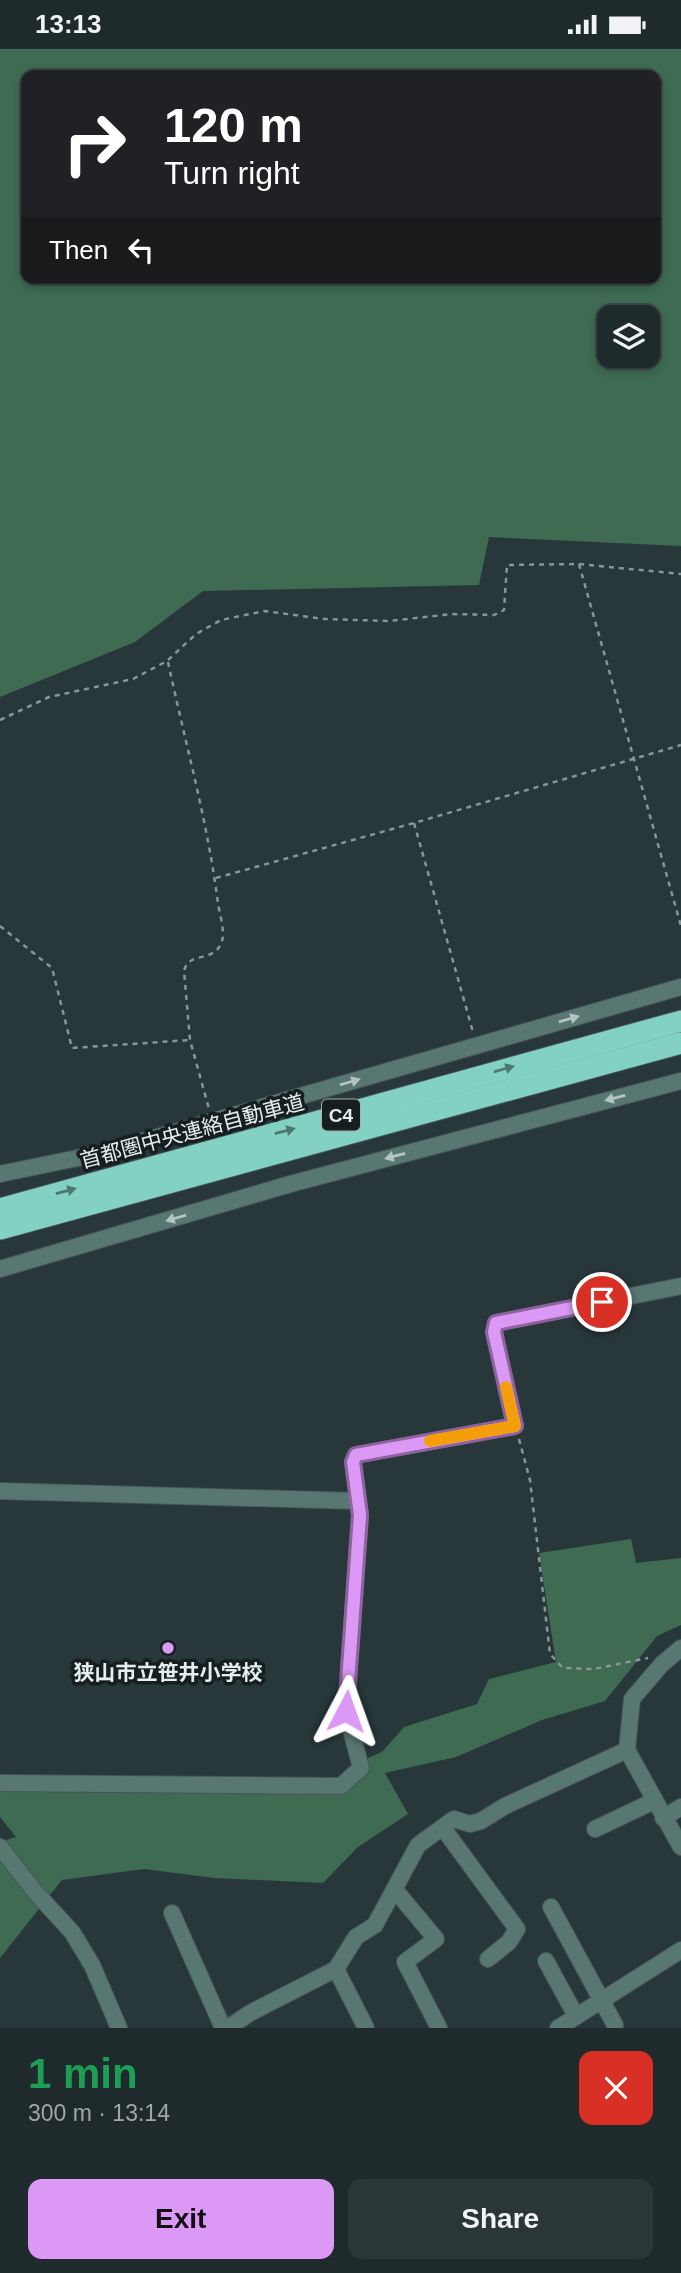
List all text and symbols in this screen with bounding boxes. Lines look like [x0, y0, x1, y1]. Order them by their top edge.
text: 13:13 [35, 9, 102, 39]
icon: right [49, 98, 140, 189]
text: 120 m [164, 98, 303, 152]
text: Turn right [164, 155, 300, 191]
icon: left [122, 231, 160, 269]
text: Then [49, 235, 108, 265]
map controls [597, 305, 660, 368]
button: layers [597, 305, 660, 368]
one-way arrow [558, 1013, 579, 1023]
one-way arrow [494, 1064, 515, 1074]
one-way arrow [339, 1076, 361, 1087]
street label: 首都圏中央連絡自動車道 [77, 1090, 307, 1172]
one-way arrow [604, 1093, 626, 1104]
road number: C4 [322, 1099, 360, 1131]
one-way arrow [275, 1125, 296, 1135]
one-way arrow [384, 1151, 406, 1162]
one-way arrow [55, 1185, 77, 1196]
one-way arrow [165, 1213, 186, 1223]
pin [572, 1272, 632, 1332]
icon: arrive [583, 1283, 621, 1321]
marker: 狭山市立笹井小学校 [160, 1640, 176, 1656]
place label: 狭山市立笹井小学校 [74, 1661, 263, 1684]
position arrow [309, 1674, 383, 1748]
text: 1 min [28, 2050, 138, 2097]
button: close [579, 2051, 653, 2125]
text: 300 m · 13:14 [28, 2100, 170, 2126]
button: Exit [28, 2179, 334, 2259]
button: Share [348, 2179, 653, 2259]

